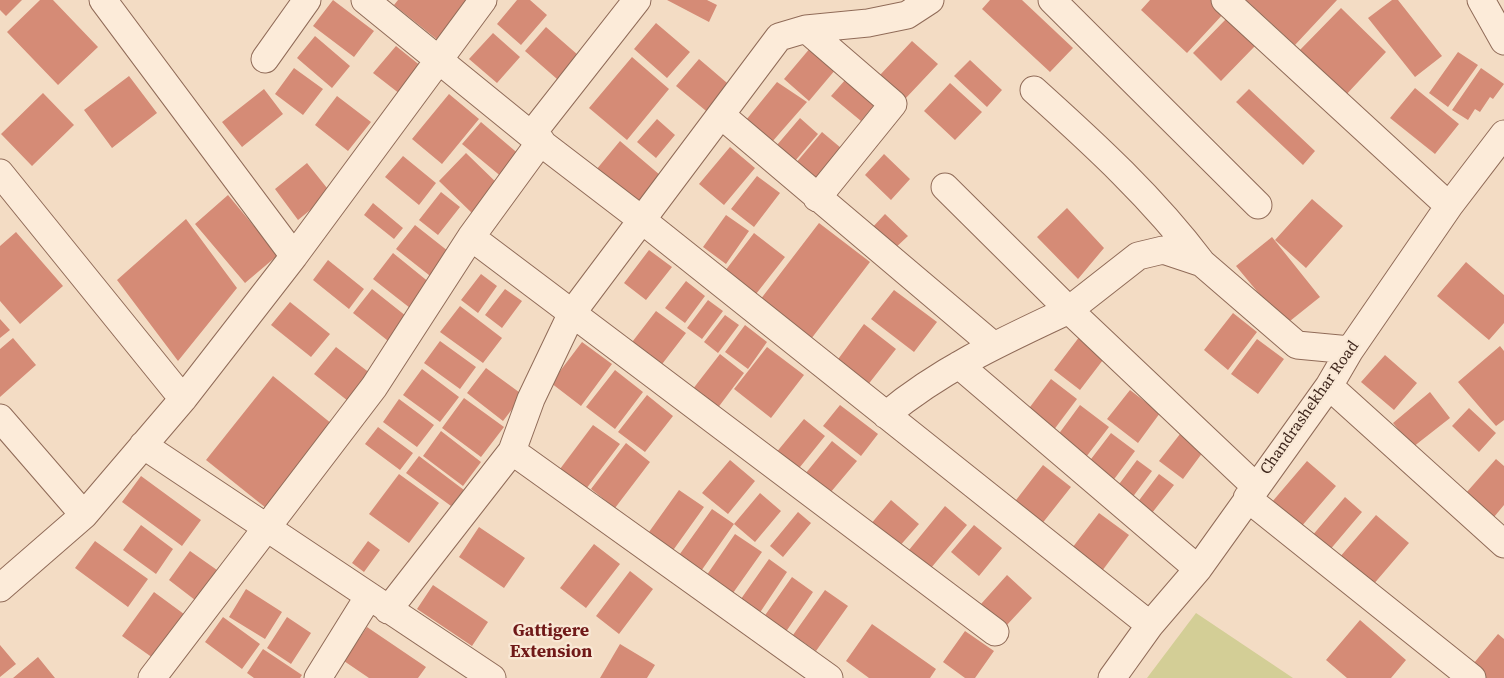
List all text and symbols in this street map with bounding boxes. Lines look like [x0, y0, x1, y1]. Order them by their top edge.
street label: Chandrashekhar Road [1257, 337, 1363, 479]
district label: Gattigere Extension [510, 620, 592, 662]

